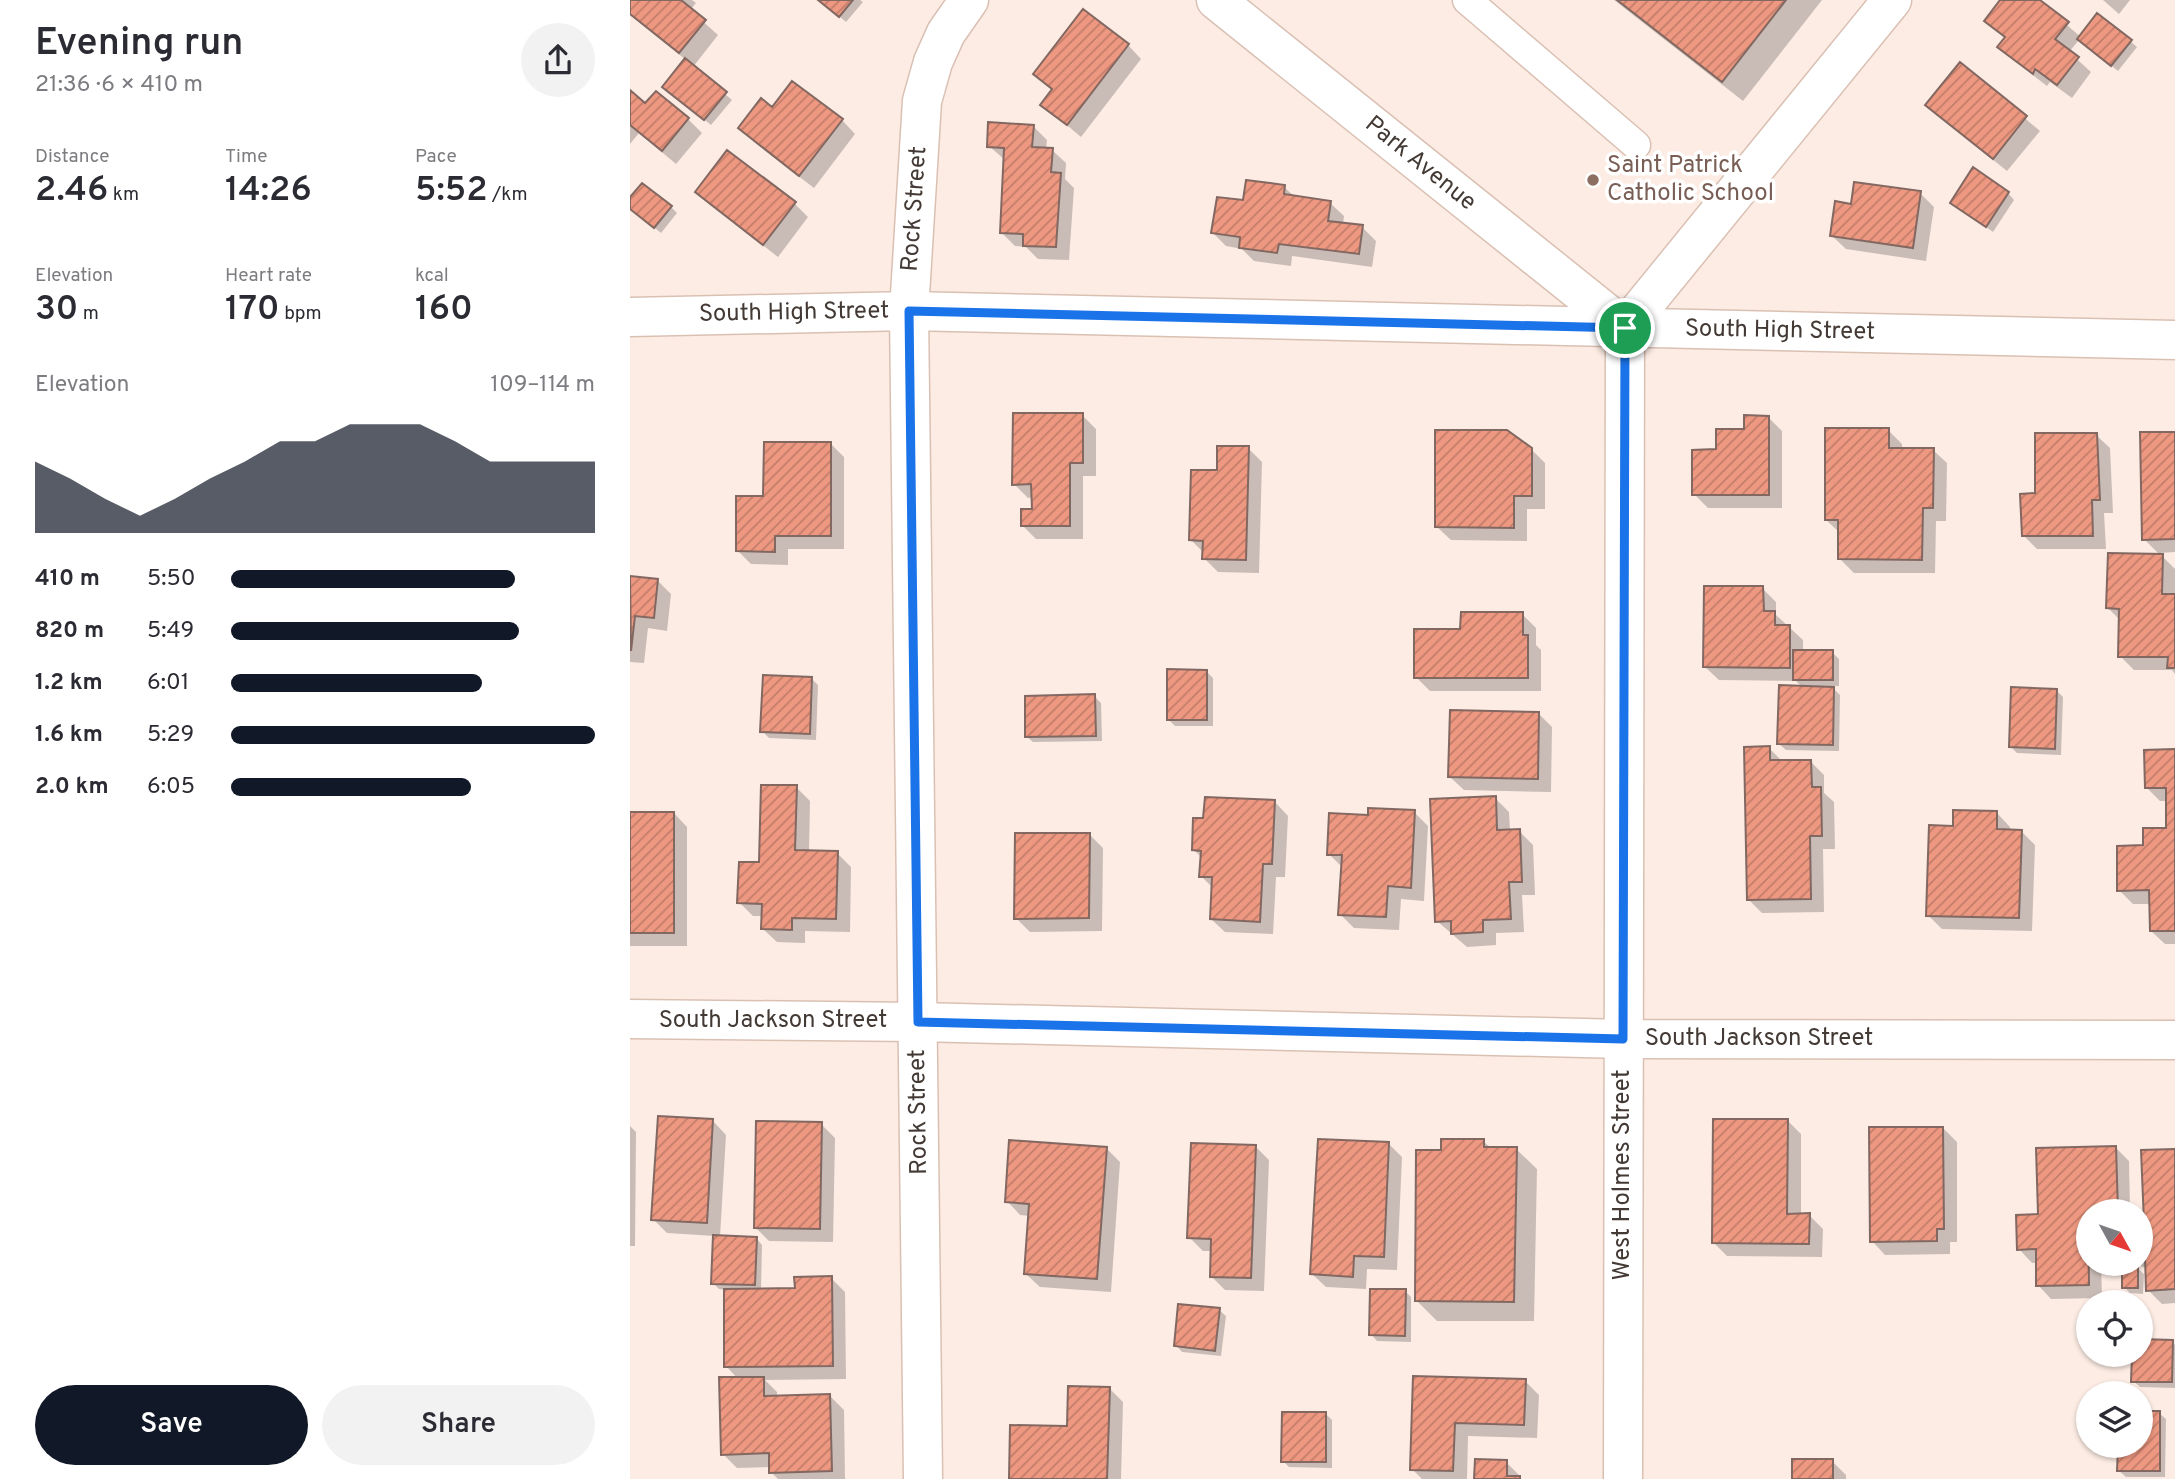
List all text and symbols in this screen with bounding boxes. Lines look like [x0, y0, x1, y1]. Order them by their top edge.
text: Evening run [35, 20, 243, 69]
button: share [521, 23, 595, 97]
text: 21:36 · 6 × 410 m [35, 71, 203, 100]
street label: Park Avenue [1358, 110, 1482, 218]
text: Distance [35, 145, 110, 169]
text: Time [225, 145, 268, 169]
text: Pace [415, 145, 457, 169]
street label: Rock Street [896, 145, 934, 273]
place label: Saint Patrick Catholic School [1607, 151, 1774, 209]
text: 2.46 [35, 169, 108, 213]
text: 14:26 [225, 169, 312, 213]
text: 5:52 [415, 169, 488, 213]
marker: Saint Patrick Catholic School [1585, 172, 1601, 188]
text: km [108, 183, 139, 207]
text: /km [488, 183, 528, 207]
text: Elevation [35, 264, 113, 288]
text: Heart rate [225, 264, 312, 288]
text: kcal [415, 264, 449, 288]
text: 30 [35, 288, 78, 332]
text: 170 [225, 288, 280, 332]
text: 160 [415, 288, 473, 332]
street label: South High Street [699, 296, 889, 330]
pin [1595, 298, 1655, 358]
text: m [78, 302, 99, 326]
text: bpm [280, 302, 322, 326]
icon: arrive [1606, 309, 1644, 347]
street label: South High Street [1685, 314, 1875, 348]
text: Elevation [35, 371, 130, 400]
text: 109–114 m [490, 371, 595, 400]
text: 410 m [35, 565, 100, 594]
text: 5:50 [147, 565, 195, 594]
text: 820 m [35, 617, 104, 646]
text: 5:49 [147, 617, 194, 646]
text: 1.2 km [35, 669, 103, 698]
text: 6:01 [147, 669, 189, 698]
text: 1.6 km [35, 721, 103, 750]
text: 5:29 [147, 721, 194, 750]
text: 2.0 km [35, 773, 109, 802]
text: 6:05 [147, 773, 195, 802]
street label: South Jackson Street [659, 1006, 887, 1036]
street label: South Jackson Street [1645, 1024, 1873, 1054]
street label: Rock Street [903, 1049, 935, 1175]
street label: West Holmes Street [1608, 1070, 1638, 1280]
north arrow [2076, 1199, 2152, 1276]
map controls [2076, 1199, 2153, 1458]
button: locate [2076, 1290, 2153, 1367]
button: layers [2076, 1381, 2153, 1458]
button: Save [35, 1385, 308, 1465]
button: Share [322, 1385, 595, 1465]

